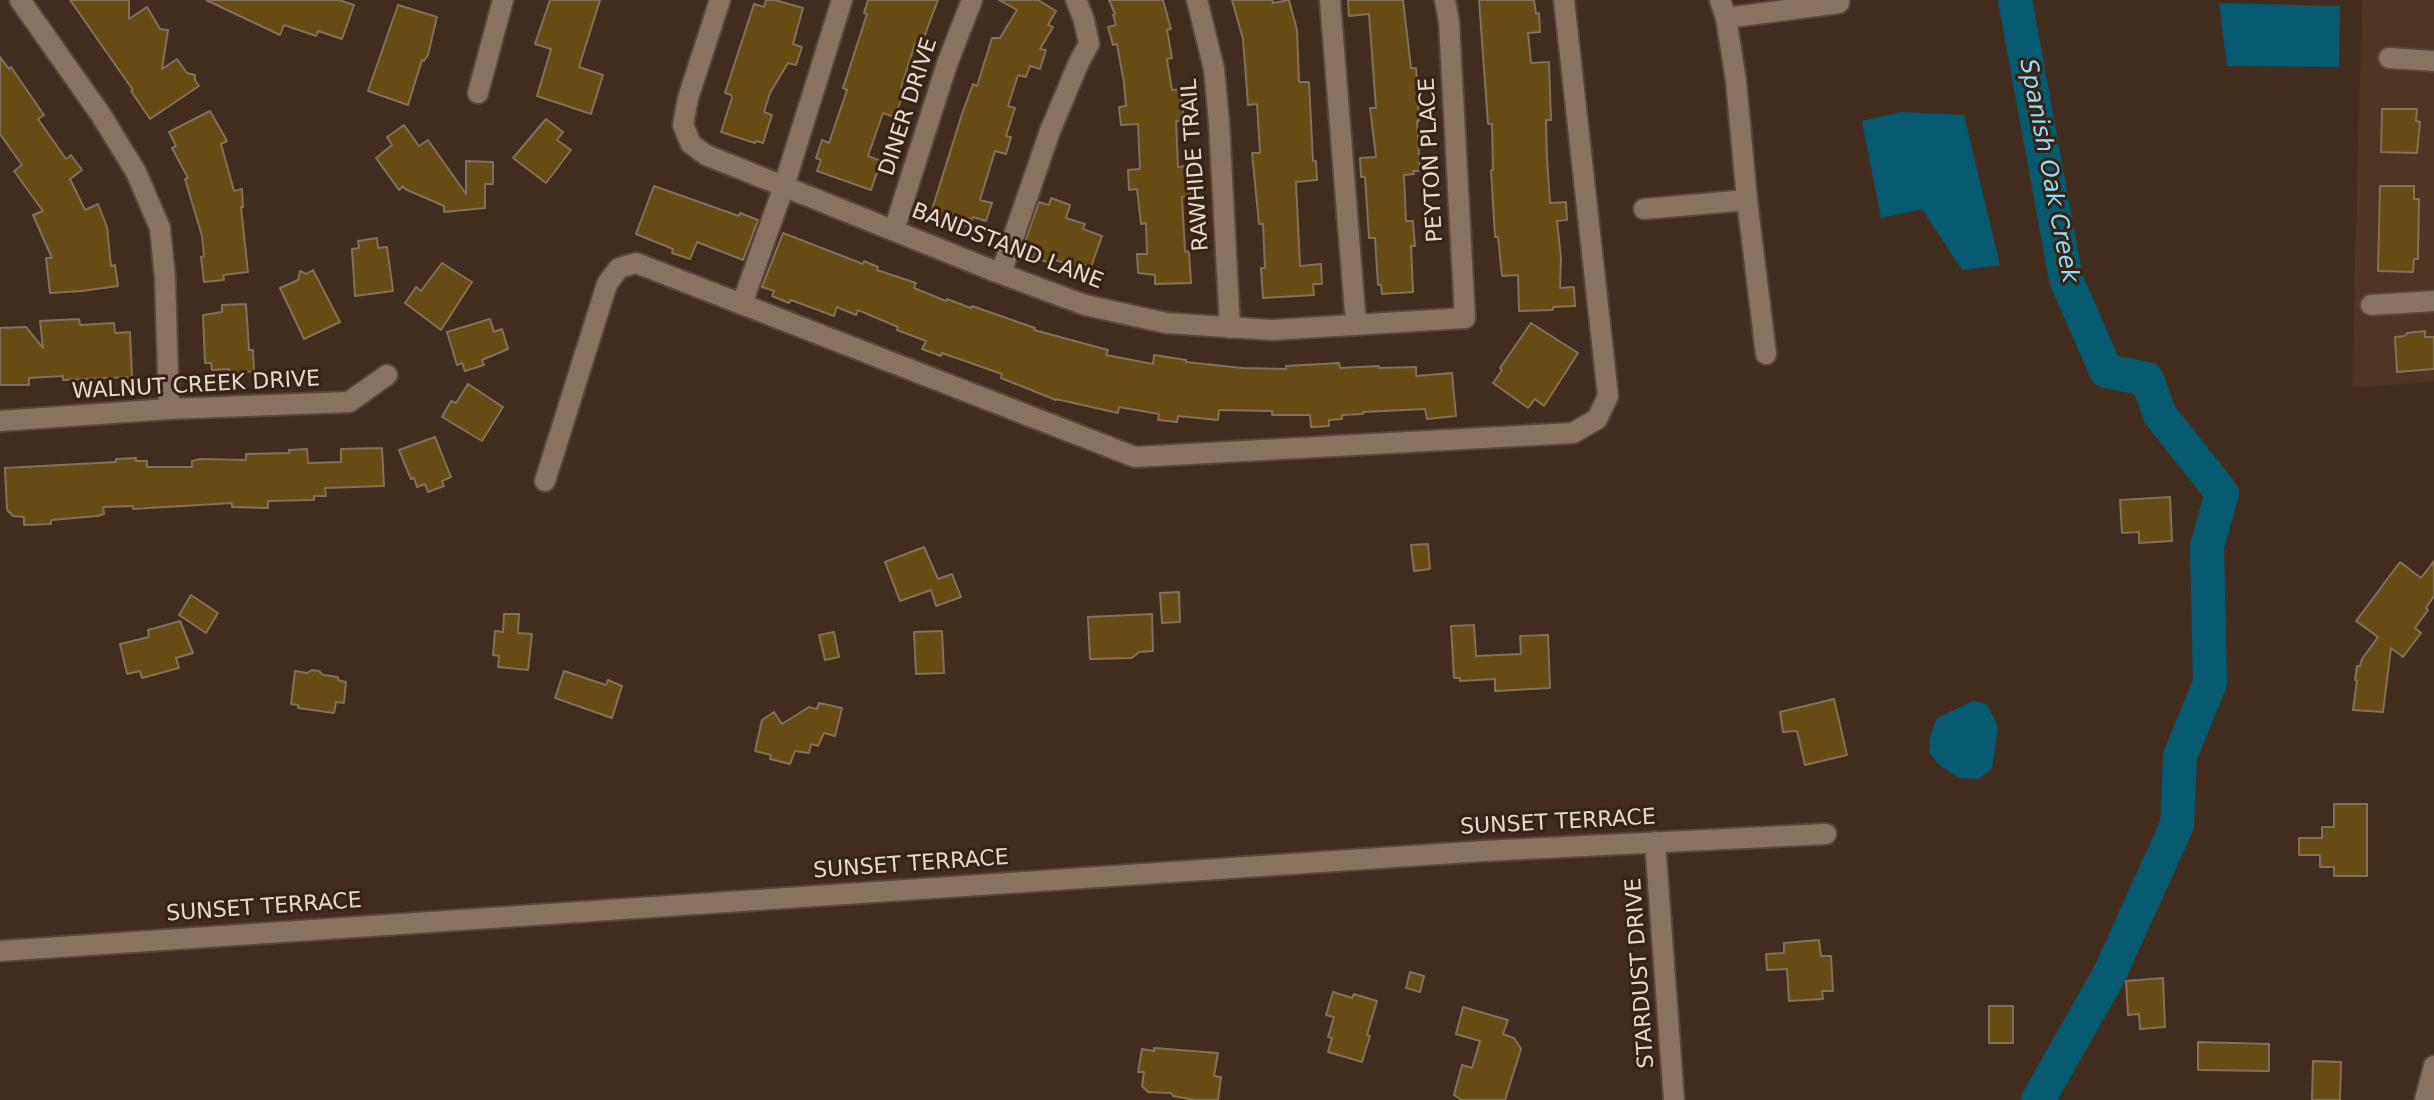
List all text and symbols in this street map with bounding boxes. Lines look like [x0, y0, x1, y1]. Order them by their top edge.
street label: DINER DRIVE [874, 35, 944, 179]
water label: Spanish Oak Creek [2012, 57, 2084, 285]
street label: PEYTON PLACE [1415, 77, 1449, 243]
street label: RAWHIDE TRAIL [1177, 78, 1215, 252]
street label: BANDSTAND LANE [908, 198, 1106, 296]
street label: WALNUT CREEK DRIVE [71, 366, 321, 406]
street label: SUNSET TERRACE [1460, 805, 1656, 841]
street label: SUNSET TERRACE [812, 845, 1010, 885]
street label: STARDUST DRIVE [1621, 877, 1661, 1069]
street label: SUNSET TERRACE [165, 888, 363, 928]

